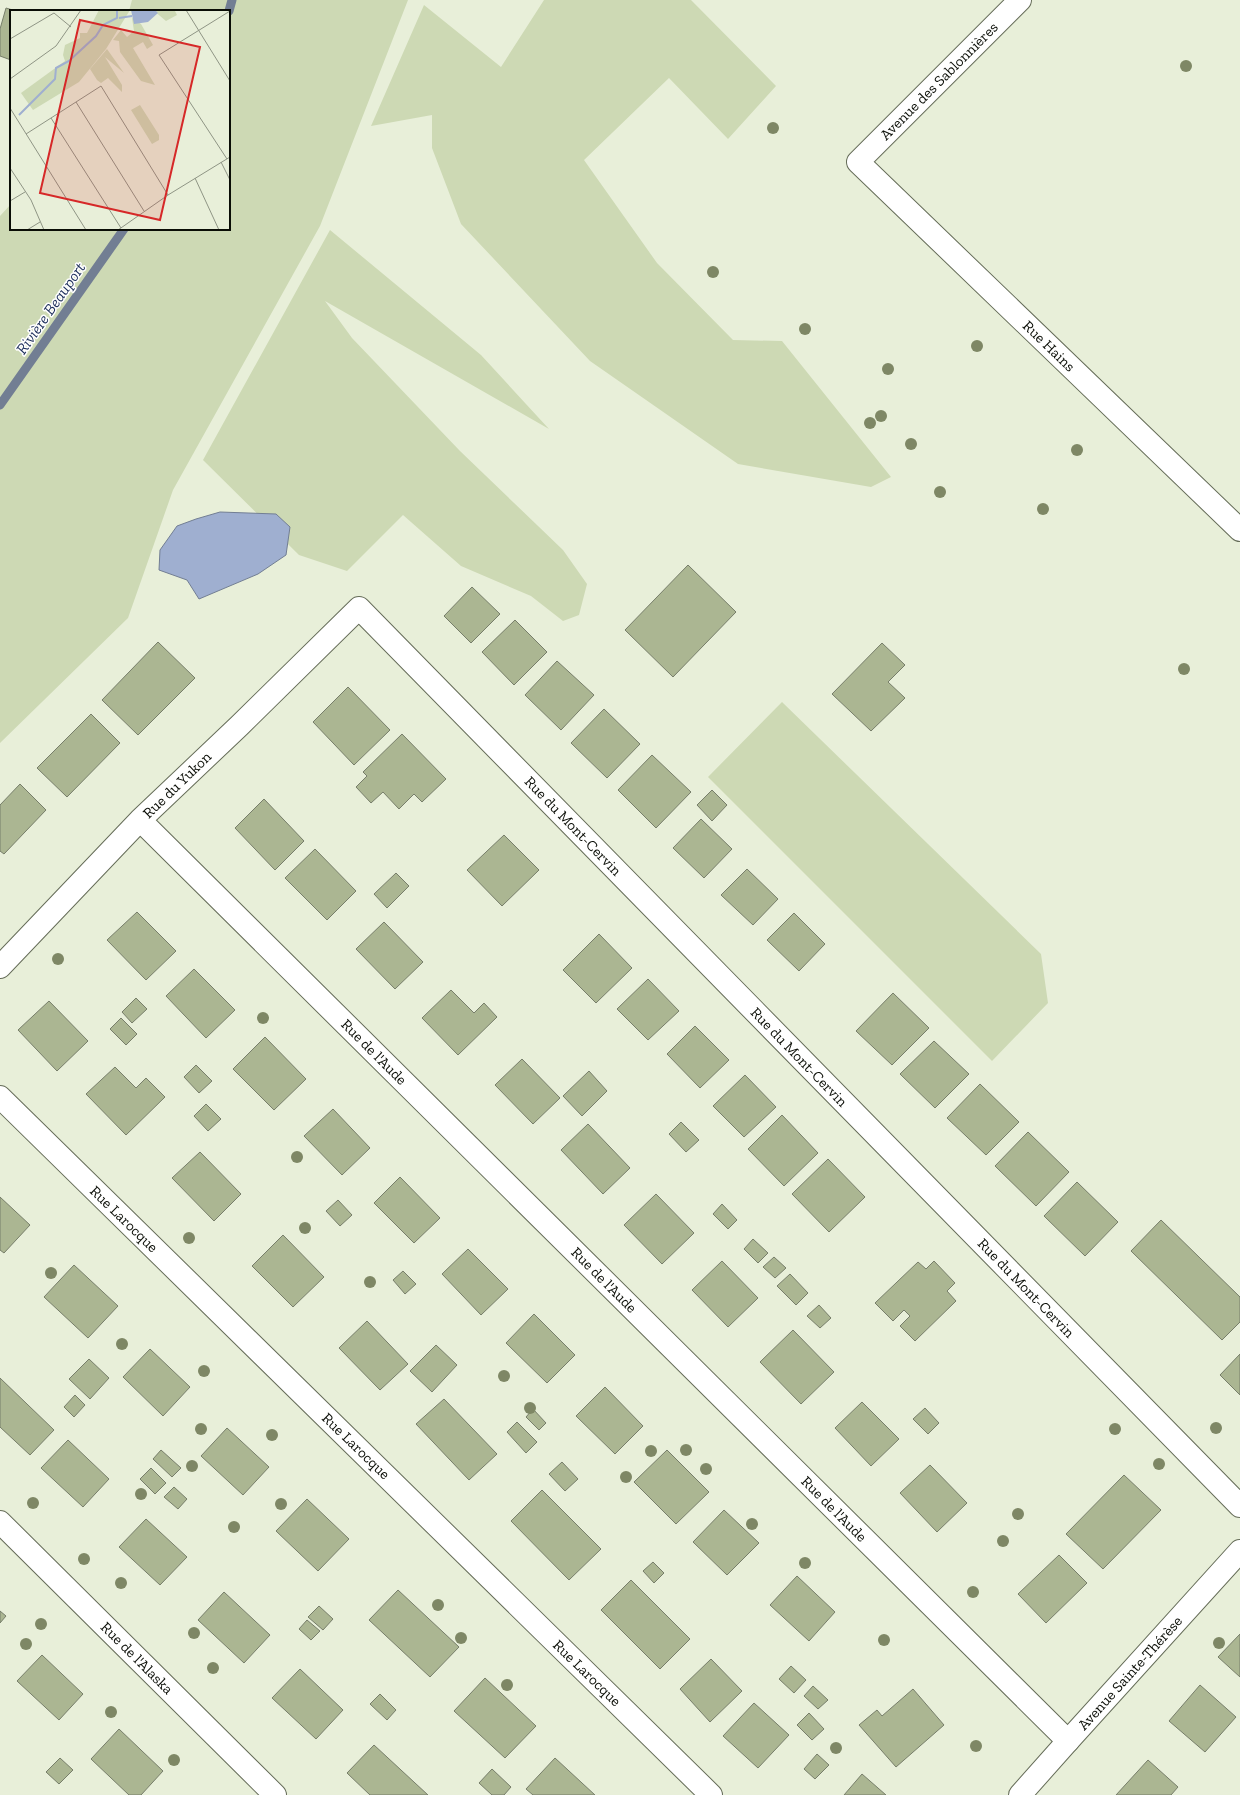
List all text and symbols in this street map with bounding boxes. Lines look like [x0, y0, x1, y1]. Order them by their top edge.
inset map [10, 10, 230, 230]
street label: Avenue des Sablonnières [876, 18, 1002, 144]
water label: Rivière Beauport [12, 258, 89, 358]
street label: Rue Hains [1019, 317, 1079, 375]
street label: Rue du Yukon [139, 748, 215, 822]
street label: Rue du Mont-Cervin [521, 772, 625, 880]
street label: Rue du Mont-Cervin [747, 1003, 851, 1111]
street label: Rue de l'Aude [337, 1015, 411, 1089]
street label: Rue Larocque [86, 1182, 162, 1256]
street label: Rue du Mont-Cervin [974, 1234, 1078, 1342]
street label: Rue de l'Aude [567, 1243, 641, 1317]
street label: Rue Larocque [318, 1409, 394, 1483]
street label: Rue de l'Aude [797, 1472, 871, 1546]
street label: Avenue Sainte-Thérèse [1074, 1612, 1186, 1734]
street label: Rue de l'Alaska [97, 1618, 177, 1698]
street label: Rue Larocque [549, 1636, 625, 1710]

